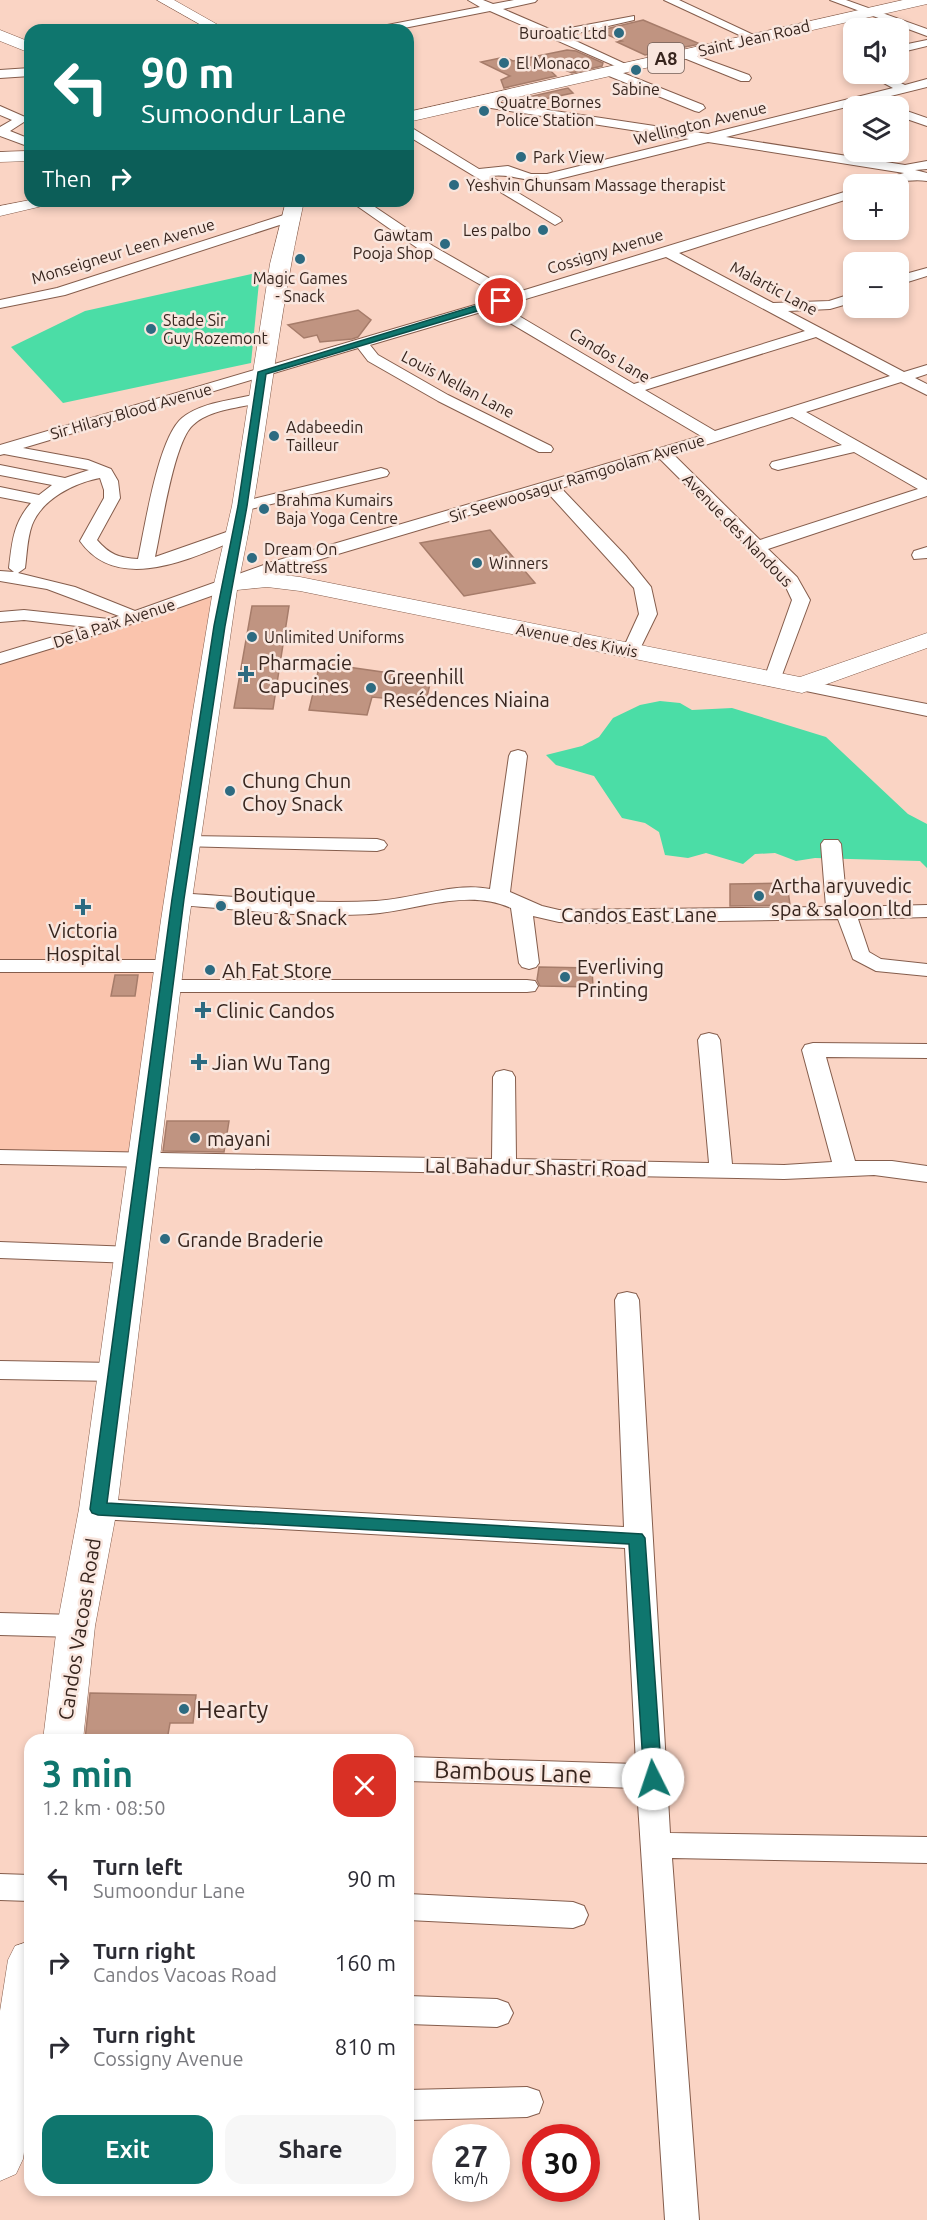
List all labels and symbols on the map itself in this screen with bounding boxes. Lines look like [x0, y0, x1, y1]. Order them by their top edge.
street label: Saint Jean Road [696, 16, 812, 60]
place label: Buroatic Ltd [519, 24, 607, 42]
marker: Buroatic Ltd [612, 26, 626, 40]
road number: A8 [648, 43, 684, 73]
place label: El Monaco [516, 54, 590, 72]
marker: El Monaco [497, 56, 511, 70]
marker: Sabine [629, 63, 643, 77]
place label: Sabine [612, 80, 660, 98]
place label: Quatre Bornes Police Station [496, 93, 601, 129]
street label: Wellington Avenue [632, 98, 768, 148]
marker: Quatre Bornes Police Station [477, 104, 491, 118]
place label: Park View [533, 148, 605, 166]
marker: Park View [514, 150, 528, 164]
place label: Yeshvin Ghunsam Massage therapist [466, 176, 726, 194]
marker: Yeshvin Ghunsam Massage therapist [447, 178, 461, 192]
street label: Monseigneur Leen Avenue [29, 215, 217, 287]
place label: Les palbo [463, 221, 531, 239]
marker: Les palbo [536, 223, 550, 237]
street label: Cossigny Avenue [545, 225, 665, 277]
place label: Gawtam Pooja Shop [353, 226, 433, 262]
marker: Gawtam Pooja Shop [438, 237, 452, 251]
marker: Magic Games - Snack [293, 252, 307, 266]
street label: Malartic Lane [727, 257, 821, 319]
place label: Magic Games - Snack [253, 269, 347, 305]
pin [475, 275, 526, 326]
place label: Stade Sir Guy Rozemont [163, 311, 269, 347]
marker: Stade Sir Guy Rozemont [144, 322, 158, 336]
street label: Candos Lane [566, 324, 654, 386]
street label: Louis Nellan Lane [399, 347, 517, 421]
street label: Sir Hilary Blood Avenue [48, 379, 214, 443]
place label: Adabeedin Tailleur [286, 418, 363, 454]
marker: Adabeedin Tailleur [267, 429, 281, 443]
street label: Sir Seewoosagur Ramgoolam Avenue [447, 430, 707, 526]
street label: Avenue des Nandous [679, 470, 797, 590]
place label: Brahma Kumairs Baja Yoga Centre [276, 491, 398, 527]
marker: Brahma Kumairs Baja Yoga Centre [257, 502, 271, 516]
place label: Dream On Mattress [264, 540, 337, 576]
marker: Dream On Mattress [245, 551, 259, 565]
place label: Winners [489, 554, 548, 572]
marker: Winners [470, 556, 484, 570]
street label: De la Paix Avenue [51, 595, 177, 651]
street label: Avenue des Kiwis [515, 619, 639, 661]
place label: Unlimited Uniforms [264, 628, 404, 646]
marker: Unlimited Uniforms [245, 630, 259, 644]
place label: Pharmacie Capucines [258, 651, 352, 697]
place label: Greenhill Resédences Niaina [383, 665, 550, 711]
marker: Pharmacie Capucines [239, 667, 253, 681]
marker: Greenhill Resédences Niaina [364, 681, 378, 695]
place label: Chung Chun Choy Snack [242, 769, 351, 815]
marker: Chung Chun Choy Snack [223, 784, 237, 798]
place label: Artha aryuvedic spa & saloon ltd [771, 874, 912, 920]
place label: Boutique Bleu & Snack [233, 883, 347, 929]
marker: Artha aryuvedic spa & saloon ltd [752, 889, 766, 903]
marker: Victoria Hospital [74, 898, 92, 916]
marker: Boutique Bleu & Snack [214, 899, 228, 913]
street label: Candos East Lane [561, 903, 717, 926]
place label: Victoria Hospital [46, 919, 120, 965]
place label: Everliving Printing [577, 955, 664, 1001]
place label: Ah Fat Store [222, 959, 332, 982]
marker: Ah Fat Store [203, 963, 217, 977]
marker: Everliving Printing [558, 970, 572, 984]
place label: Clinic Candos [216, 999, 335, 1022]
marker: Clinic Candos [194, 1001, 212, 1019]
place label: Jian Wu Tang [212, 1051, 331, 1074]
marker: Jian Wu Tang [190, 1053, 208, 1071]
place label: mayani [207, 1127, 271, 1150]
marker: mayani [188, 1131, 202, 1145]
street label: Lal Bahadur Shastri Road [425, 1154, 647, 1180]
place label: Grande Braderie [177, 1228, 324, 1251]
marker: Grande Braderie [158, 1232, 172, 1246]
street label: Candos Vacoas Road [53, 1536, 105, 1722]
place label: Hearty [196, 1696, 269, 1723]
marker: Hearty [177, 1702, 191, 1716]
position arrow [621, 1747, 685, 1811]
street label: Bambous Lane [434, 1756, 592, 1788]
speed limit sign: 30 [522, 2124, 600, 2202]

